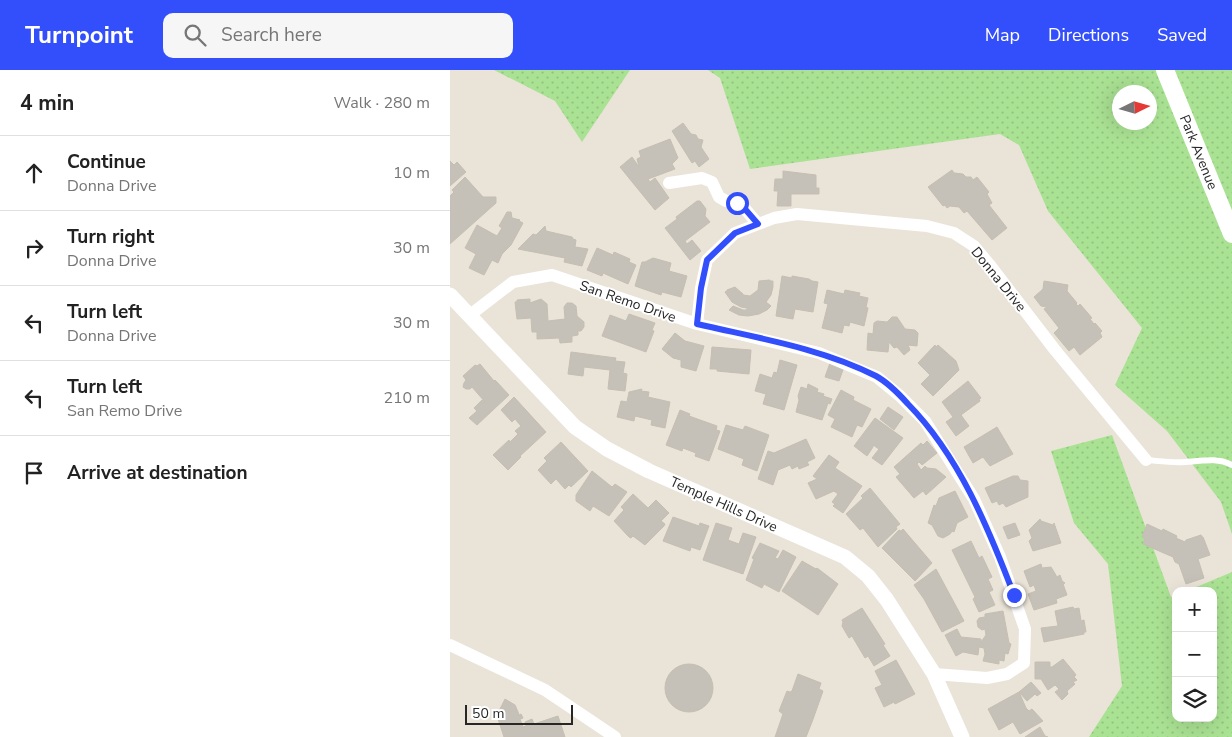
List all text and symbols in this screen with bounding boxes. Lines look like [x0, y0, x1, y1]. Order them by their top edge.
search box [163, 13, 513, 58]
text: Turnpoint [25, 19, 133, 51]
icon: search [181, 21, 209, 49]
text: Search here [221, 22, 322, 48]
text: Map [985, 23, 1020, 47]
text: Directions [1048, 23, 1129, 47]
text: Saved [1157, 23, 1207, 47]
north arrow [1112, 85, 1157, 130]
text: 4 min [20, 89, 74, 117]
text: Walk · 280 m [334, 92, 430, 114]
street label: Park Avenue [1175, 112, 1222, 192]
text: Continue [67, 149, 146, 175]
icon: ahead [20, 159, 48, 187]
text: 10 m [393, 162, 430, 184]
text: Donna Drive [67, 175, 156, 197]
route start [726, 192, 749, 215]
text: Turn right [67, 224, 154, 250]
icon: right [20, 234, 48, 262]
text: 30 m [393, 237, 430, 259]
street label: Donna Drive [967, 243, 1031, 316]
text: Donna Drive [67, 250, 156, 272]
street label: San Remo Drive [577, 276, 679, 327]
text: Turn left [67, 299, 142, 325]
icon: left [20, 309, 48, 337]
text: 30 m [393, 312, 430, 334]
text: Donna Drive [67, 325, 156, 347]
text: Turn left [67, 374, 142, 400]
icon: left [20, 384, 48, 412]
text: 210 m [383, 387, 430, 409]
text: San Remo Drive [67, 400, 182, 422]
icon: arrive [20, 459, 48, 487]
text: Arrive at destination [67, 460, 248, 486]
street label: Temple Hills Drive [667, 472, 781, 537]
route end [1003, 584, 1026, 607]
map controls [1172, 587, 1217, 722]
button: + [1172, 587, 1217, 632]
button: − [1172, 632, 1217, 677]
button: layers [1172, 677, 1217, 722]
scale bar [465, 702, 572, 725]
text: 50 m [472, 704, 504, 723]

